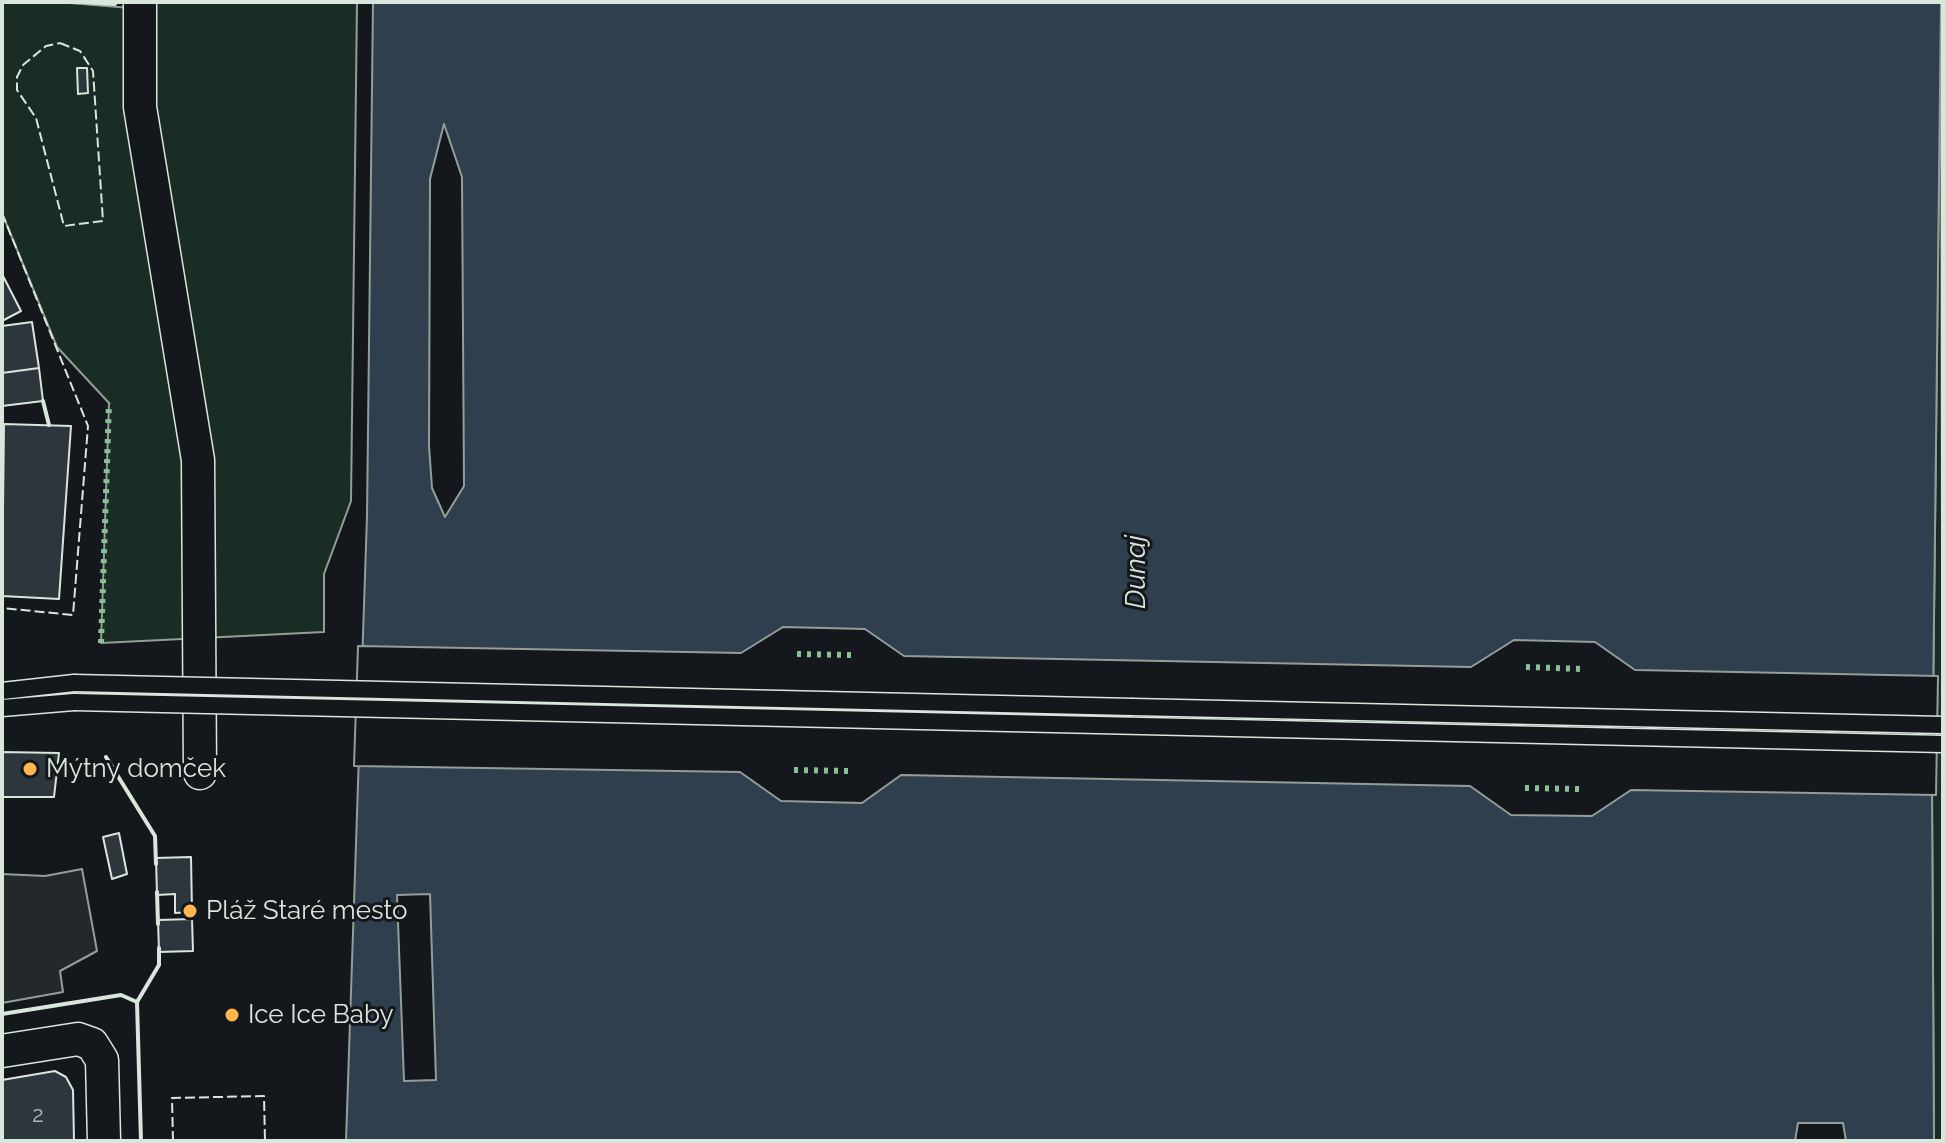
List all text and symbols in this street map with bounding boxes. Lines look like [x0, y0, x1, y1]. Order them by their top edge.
water label: Dunaj [1120, 535, 1154, 609]
place label: Mýtny domček [46, 753, 226, 785]
marker: Mýtny domček [21, 760, 39, 778]
place label: Pláž Staré mesto [206, 895, 408, 927]
marker: Pláž Staré mesto [181, 902, 199, 920]
place label: Ice Ice Baby [248, 999, 394, 1031]
marker: Ice Ice Baby [223, 1006, 241, 1024]
house number: 2 [32, 1102, 44, 1128]

